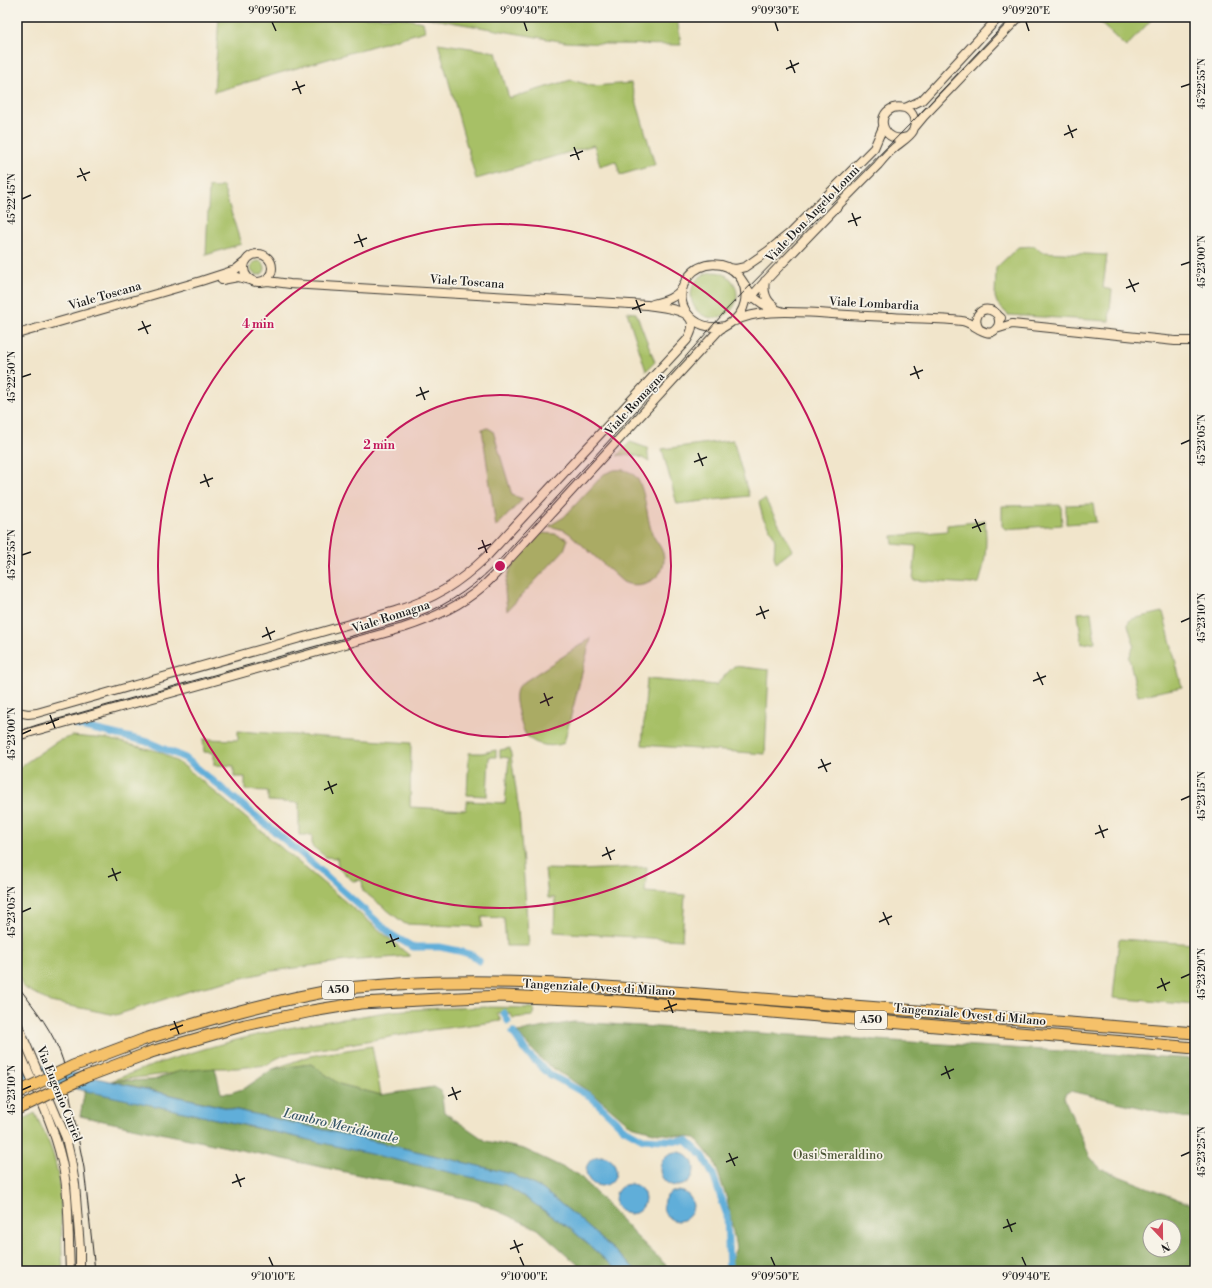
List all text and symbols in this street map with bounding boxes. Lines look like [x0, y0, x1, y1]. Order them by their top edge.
text: 9°09'50"E [248, 5, 296, 17]
text: 9°09'40"E [500, 5, 548, 17]
text: 9°09'30"E [751, 5, 799, 17]
text: 9°09'20"E [1002, 5, 1050, 17]
text: 45°22'55"N [1196, 58, 1208, 110]
street label: Viale Don Angelo Lonni [762, 162, 863, 266]
text: 45°22'45"N [6, 173, 18, 225]
text: 45°23'00"N [1196, 235, 1208, 289]
street label: Viale Toscana [428, 272, 506, 292]
street label: Viale Toscana [66, 278, 144, 314]
street label: Viale Lombardia [828, 294, 920, 314]
text: 4 min [242, 317, 275, 332]
text: 45°22'50"N [6, 350, 18, 403]
street label: Viale Romagna [601, 369, 669, 439]
text: 45°23'05"N [1196, 413, 1208, 466]
text: 2 min [363, 438, 395, 453]
text: 45°22'55"N [6, 529, 18, 581]
centre of rings [493, 559, 507, 573]
text: 45°23'10"N [1196, 592, 1208, 643]
street label: Viale Romagna [349, 597, 433, 637]
text: 45°23'00"N [6, 707, 18, 761]
text: 45°23'15"N [1196, 771, 1208, 821]
text: 45°23'05"N [6, 885, 18, 938]
text: 45°23'20"N [1196, 947, 1208, 1000]
street label: Tangenziale Ovest di Milano [522, 977, 676, 1000]
road number: A50 [322, 981, 354, 999]
street label: Tangenziale Ovest di Milano [893, 1001, 1047, 1029]
road number: A50 [855, 1011, 887, 1029]
street label: Via Eugenio Curiel [33, 1043, 85, 1145]
text: 45°23'10"N [6, 1064, 18, 1115]
water label: Lambro Meridionale [281, 1105, 400, 1147]
text: 45°23'25"N [1196, 1126, 1208, 1178]
park label: Oasi Smeraldino [793, 1148, 883, 1163]
north arrow [1142, 1218, 1182, 1258]
text: N [1158, 1238, 1172, 1255]
text: 9°10'10"E [251, 1271, 295, 1283]
text: 9°10'00"E [501, 1271, 547, 1283]
text: 9°09'50"E [751, 1271, 799, 1283]
text: 9°09'40"E [1002, 1271, 1050, 1283]

